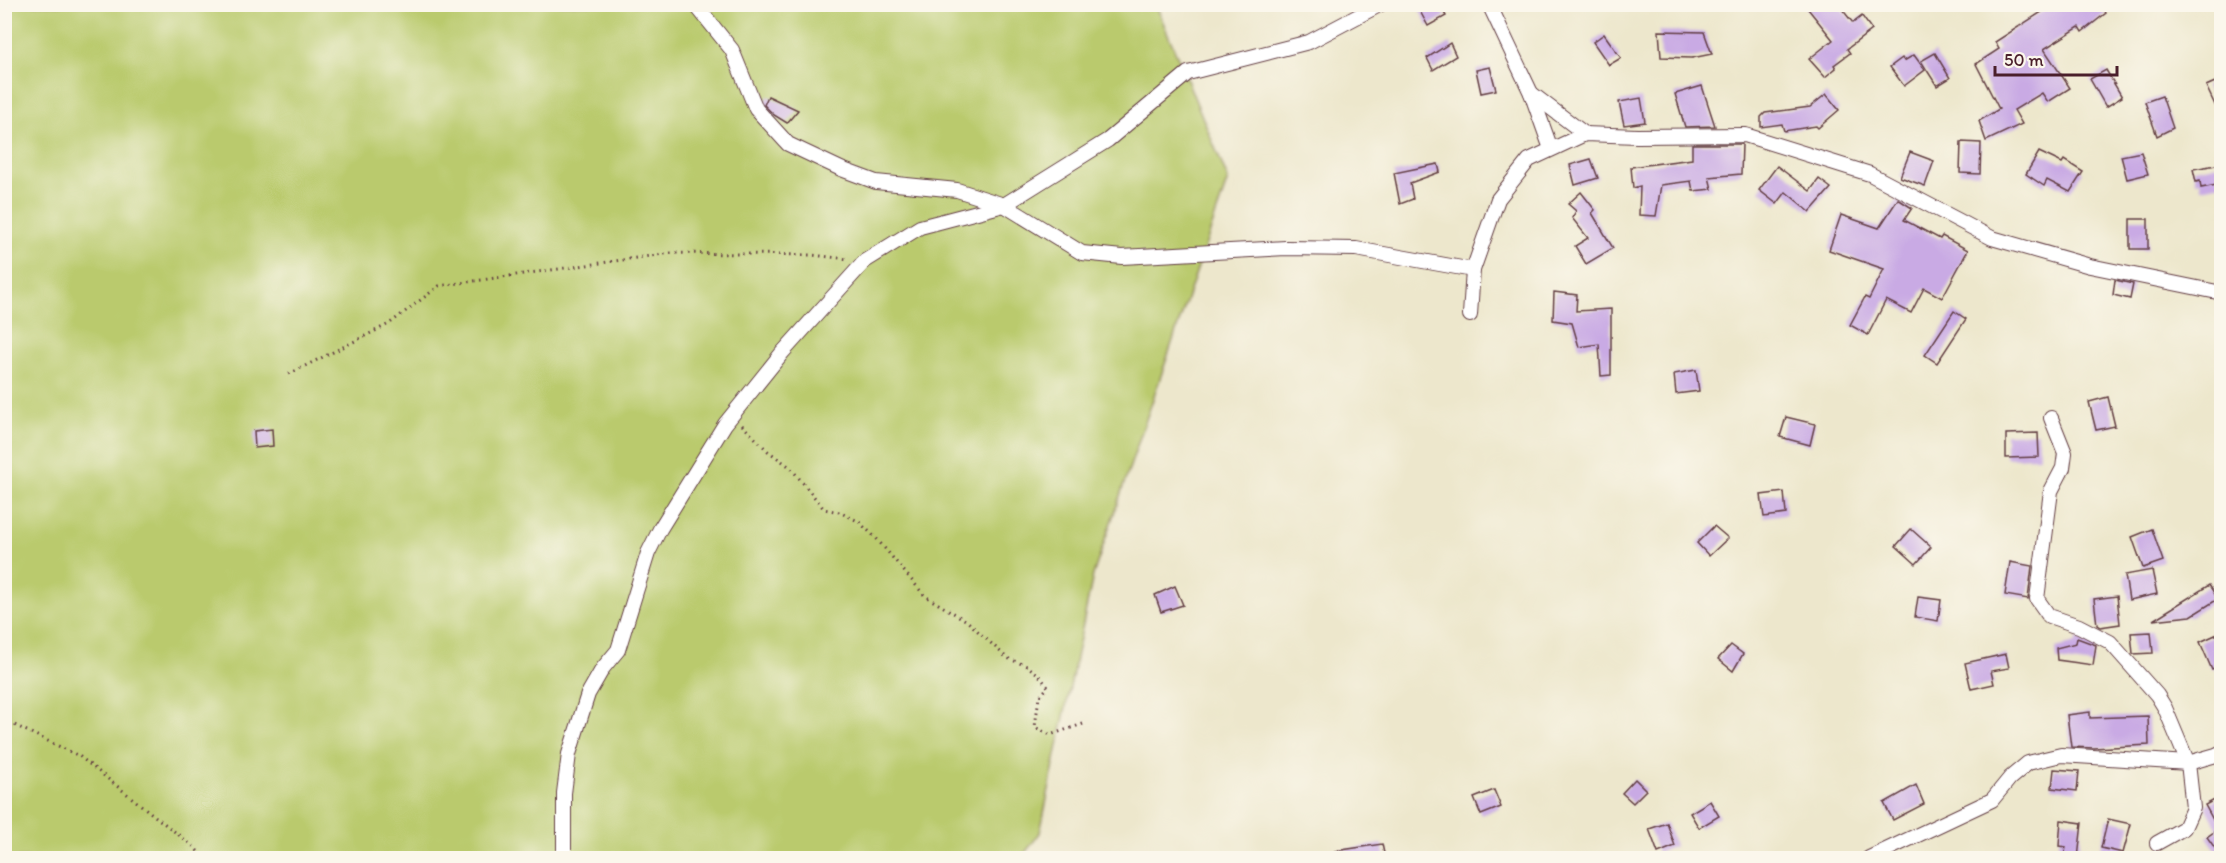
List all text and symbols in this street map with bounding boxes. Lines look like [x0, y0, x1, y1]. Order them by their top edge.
scale bar [1995, 39, 2116, 77]
text: 50 m [2004, 49, 2044, 71]

